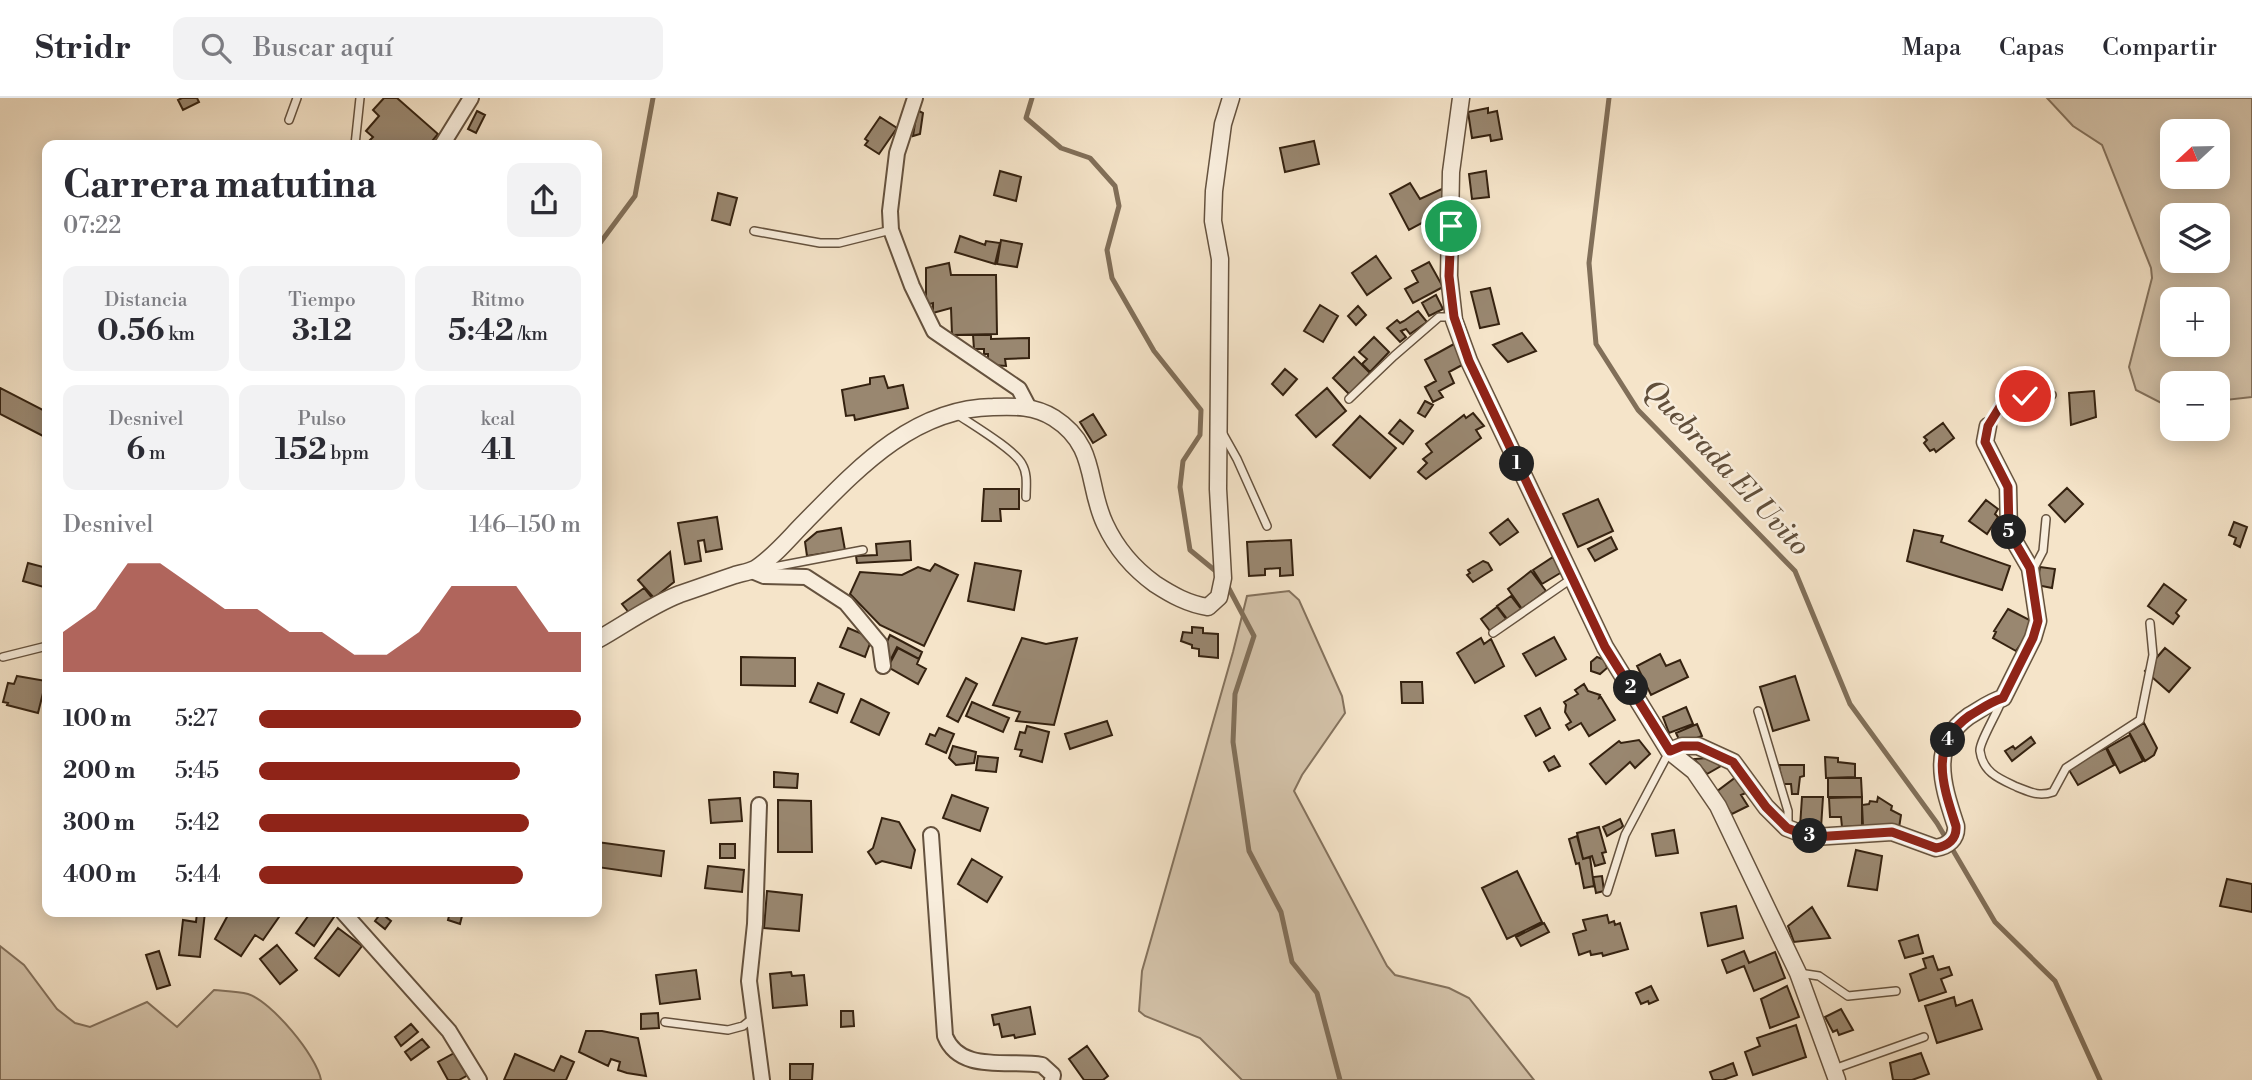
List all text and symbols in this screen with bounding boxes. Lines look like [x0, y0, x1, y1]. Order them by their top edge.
search box [173, 17, 663, 80]
text: Stridr [35, 28, 131, 69]
icon: search [197, 29, 235, 67]
text: Buscar aquí [253, 32, 393, 64]
text: Mapa [1902, 33, 1961, 63]
text: Capas [1999, 33, 2064, 63]
text: Compartir [2102, 33, 2217, 63]
north arrow [2160, 119, 2230, 189]
map controls [2160, 119, 2230, 441]
text: Carrera matutina [63, 162, 377, 209]
button: share [507, 163, 581, 237]
pin [1421, 196, 1481, 256]
button: layers [2160, 203, 2230, 273]
icon: arrive [1432, 207, 1470, 245]
text: 07:22 [63, 212, 121, 240]
button: + [2160, 287, 2230, 357]
text: Distancia [105, 288, 187, 312]
text: Tiempo [288, 288, 356, 312]
text: Ritmo [471, 288, 525, 312]
text: 0.56 [97, 312, 165, 350]
text: 3:12 [292, 312, 352, 350]
text: 5:42 [448, 312, 514, 350]
text: km [165, 322, 195, 346]
text: /km [514, 322, 548, 346]
pin [1995, 366, 2055, 426]
button: − [2160, 371, 2230, 441]
water label: Quebrada El Uvito [1635, 372, 1817, 564]
icon: check [2006, 377, 2044, 415]
text: Desnivel [109, 407, 183, 431]
text: Pulso [298, 407, 346, 431]
text: kcal [481, 407, 515, 431]
text: 6 [126, 431, 145, 469]
text: 152 [275, 431, 327, 469]
text: 41 [481, 431, 515, 469]
text: m [145, 441, 166, 465]
text: bpm [327, 441, 369, 465]
pin: 1 [1500, 446, 1534, 482]
text: 1 [1512, 451, 1521, 475]
text: Desnivel [63, 511, 153, 539]
text: 146–150 m [469, 511, 581, 539]
pin: 5 [1992, 514, 2026, 550]
text: 5 [2003, 519, 2014, 543]
pin: 2 [1614, 670, 1648, 706]
text: 2 [1625, 675, 1636, 699]
text: 100 m [63, 705, 131, 733]
text: 5:27 [175, 705, 217, 733]
pin: 4 [1930, 722, 1966, 758]
text: 4 [1941, 727, 1954, 751]
text: 200 m [63, 757, 135, 785]
text: 5:45 [175, 757, 219, 785]
text: 300 m [63, 809, 135, 837]
text: 5:42 [175, 809, 220, 837]
pin: 3 [1792, 818, 1828, 854]
text: 3 [1804, 823, 1815, 847]
text: 400 m [63, 861, 136, 889]
text: 5:44 [175, 861, 221, 889]

